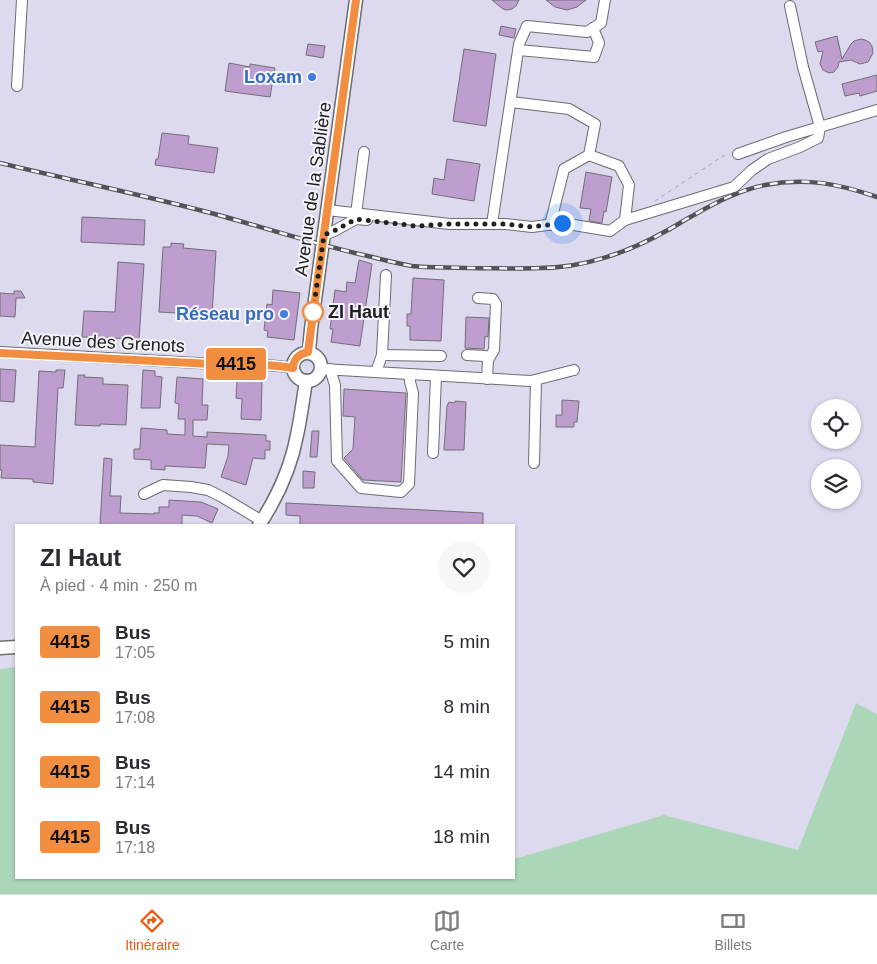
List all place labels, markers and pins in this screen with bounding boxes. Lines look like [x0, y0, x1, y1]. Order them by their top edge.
place label: Loxam [244, 67, 302, 87]
marker: Loxam [306, 71, 318, 83]
marker: ZI Haut [302, 301, 324, 323]
place label: ZI Haut [328, 302, 389, 322]
place label: Réseau pro [176, 304, 274, 324]
marker: Réseau pro [278, 308, 290, 320]

